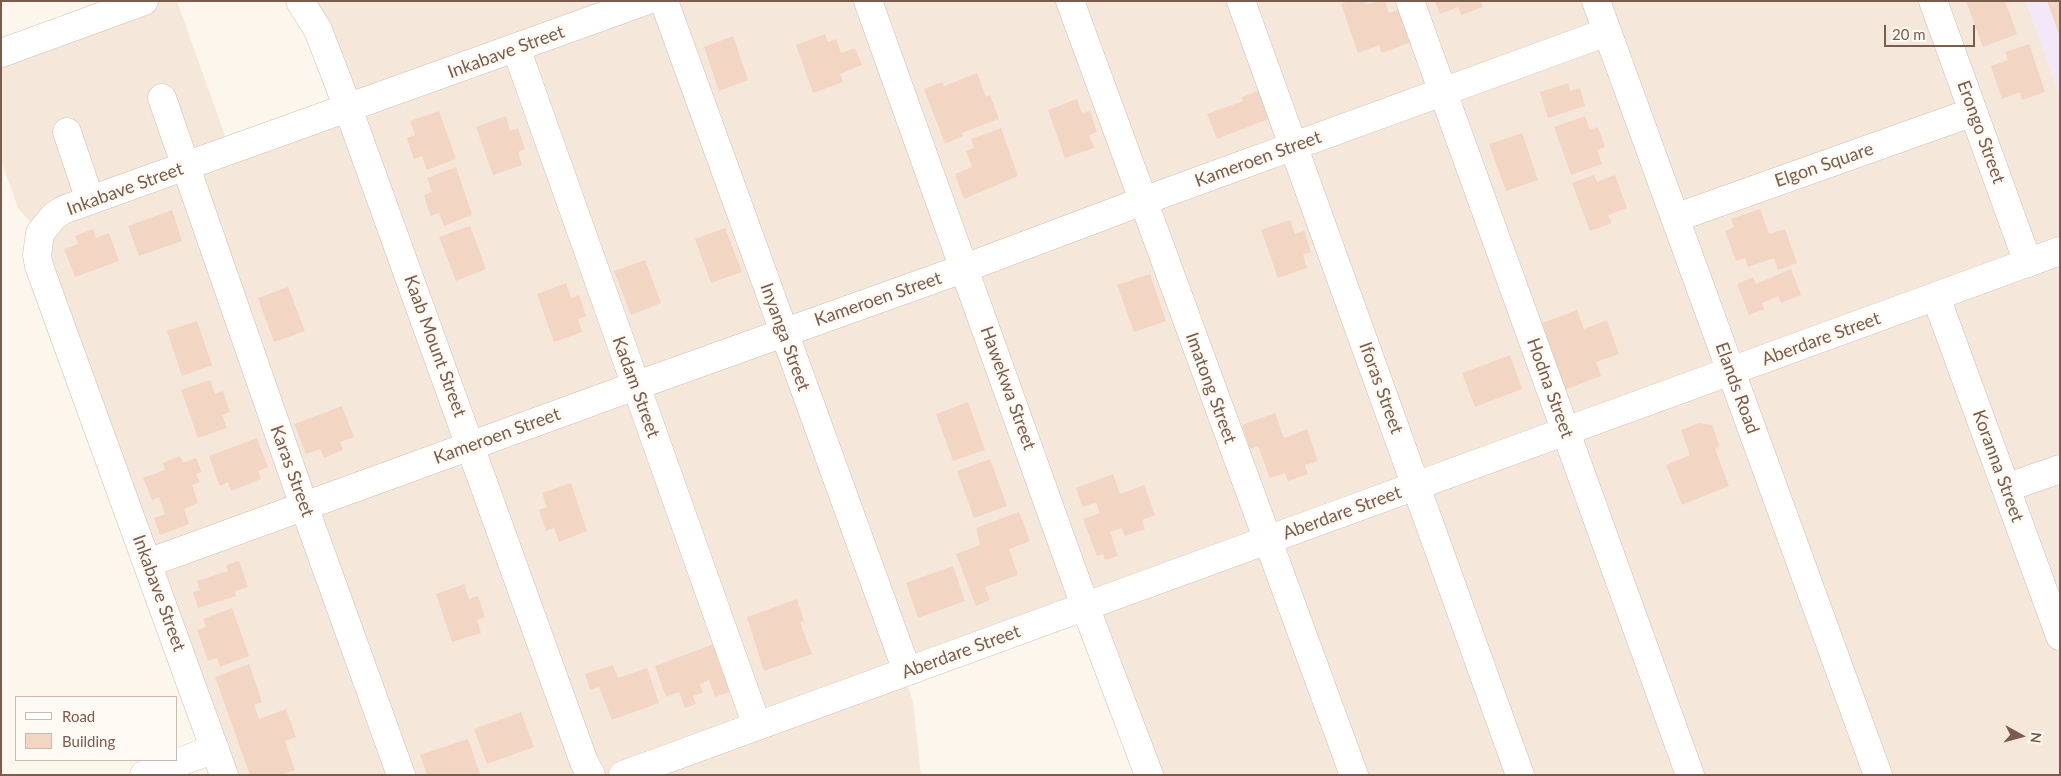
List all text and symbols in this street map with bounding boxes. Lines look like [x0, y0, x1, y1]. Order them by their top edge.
scale bar [1886, 15, 1977, 47]
street label: Inkabave Street [445, 21, 567, 83]
text: 20 m [1892, 25, 1926, 43]
street label: Erongo Street [1952, 78, 2010, 186]
street label: Kameroen Street [1192, 126, 1324, 192]
street label: Elgon Square [1772, 138, 1876, 192]
street label: Inkabave Street [64, 158, 186, 220]
street label: Kameroen Street [812, 267, 944, 331]
street label: Kaab Mount Street [399, 272, 471, 420]
street label: Inyanga Street [756, 280, 814, 394]
street label: Aberdare Street [1759, 308, 1883, 370]
street label: Hawekwa Street [976, 323, 1040, 453]
street label: Imatong Street [1181, 330, 1241, 446]
street label: Kadam Street [608, 333, 664, 441]
street label: Hodna Street [1522, 335, 1578, 441]
street label: Iforas Street [1354, 339, 1408, 437]
street label: Elands Road [1710, 339, 1764, 437]
street label: Kameroen Street [431, 403, 563, 469]
street label: Koranna Street [1968, 407, 2028, 525]
street label: Karas Street [265, 422, 319, 520]
street label: Aberdare Street [1280, 482, 1404, 544]
street label: Inkabave Street [128, 532, 190, 654]
street label: Aberdare Street [899, 621, 1023, 683]
legend [15, 696, 178, 761]
text: Road [62, 707, 95, 725]
north arrow [1996, 711, 2046, 761]
text: N [2027, 731, 2045, 744]
text: Building [62, 732, 115, 750]

